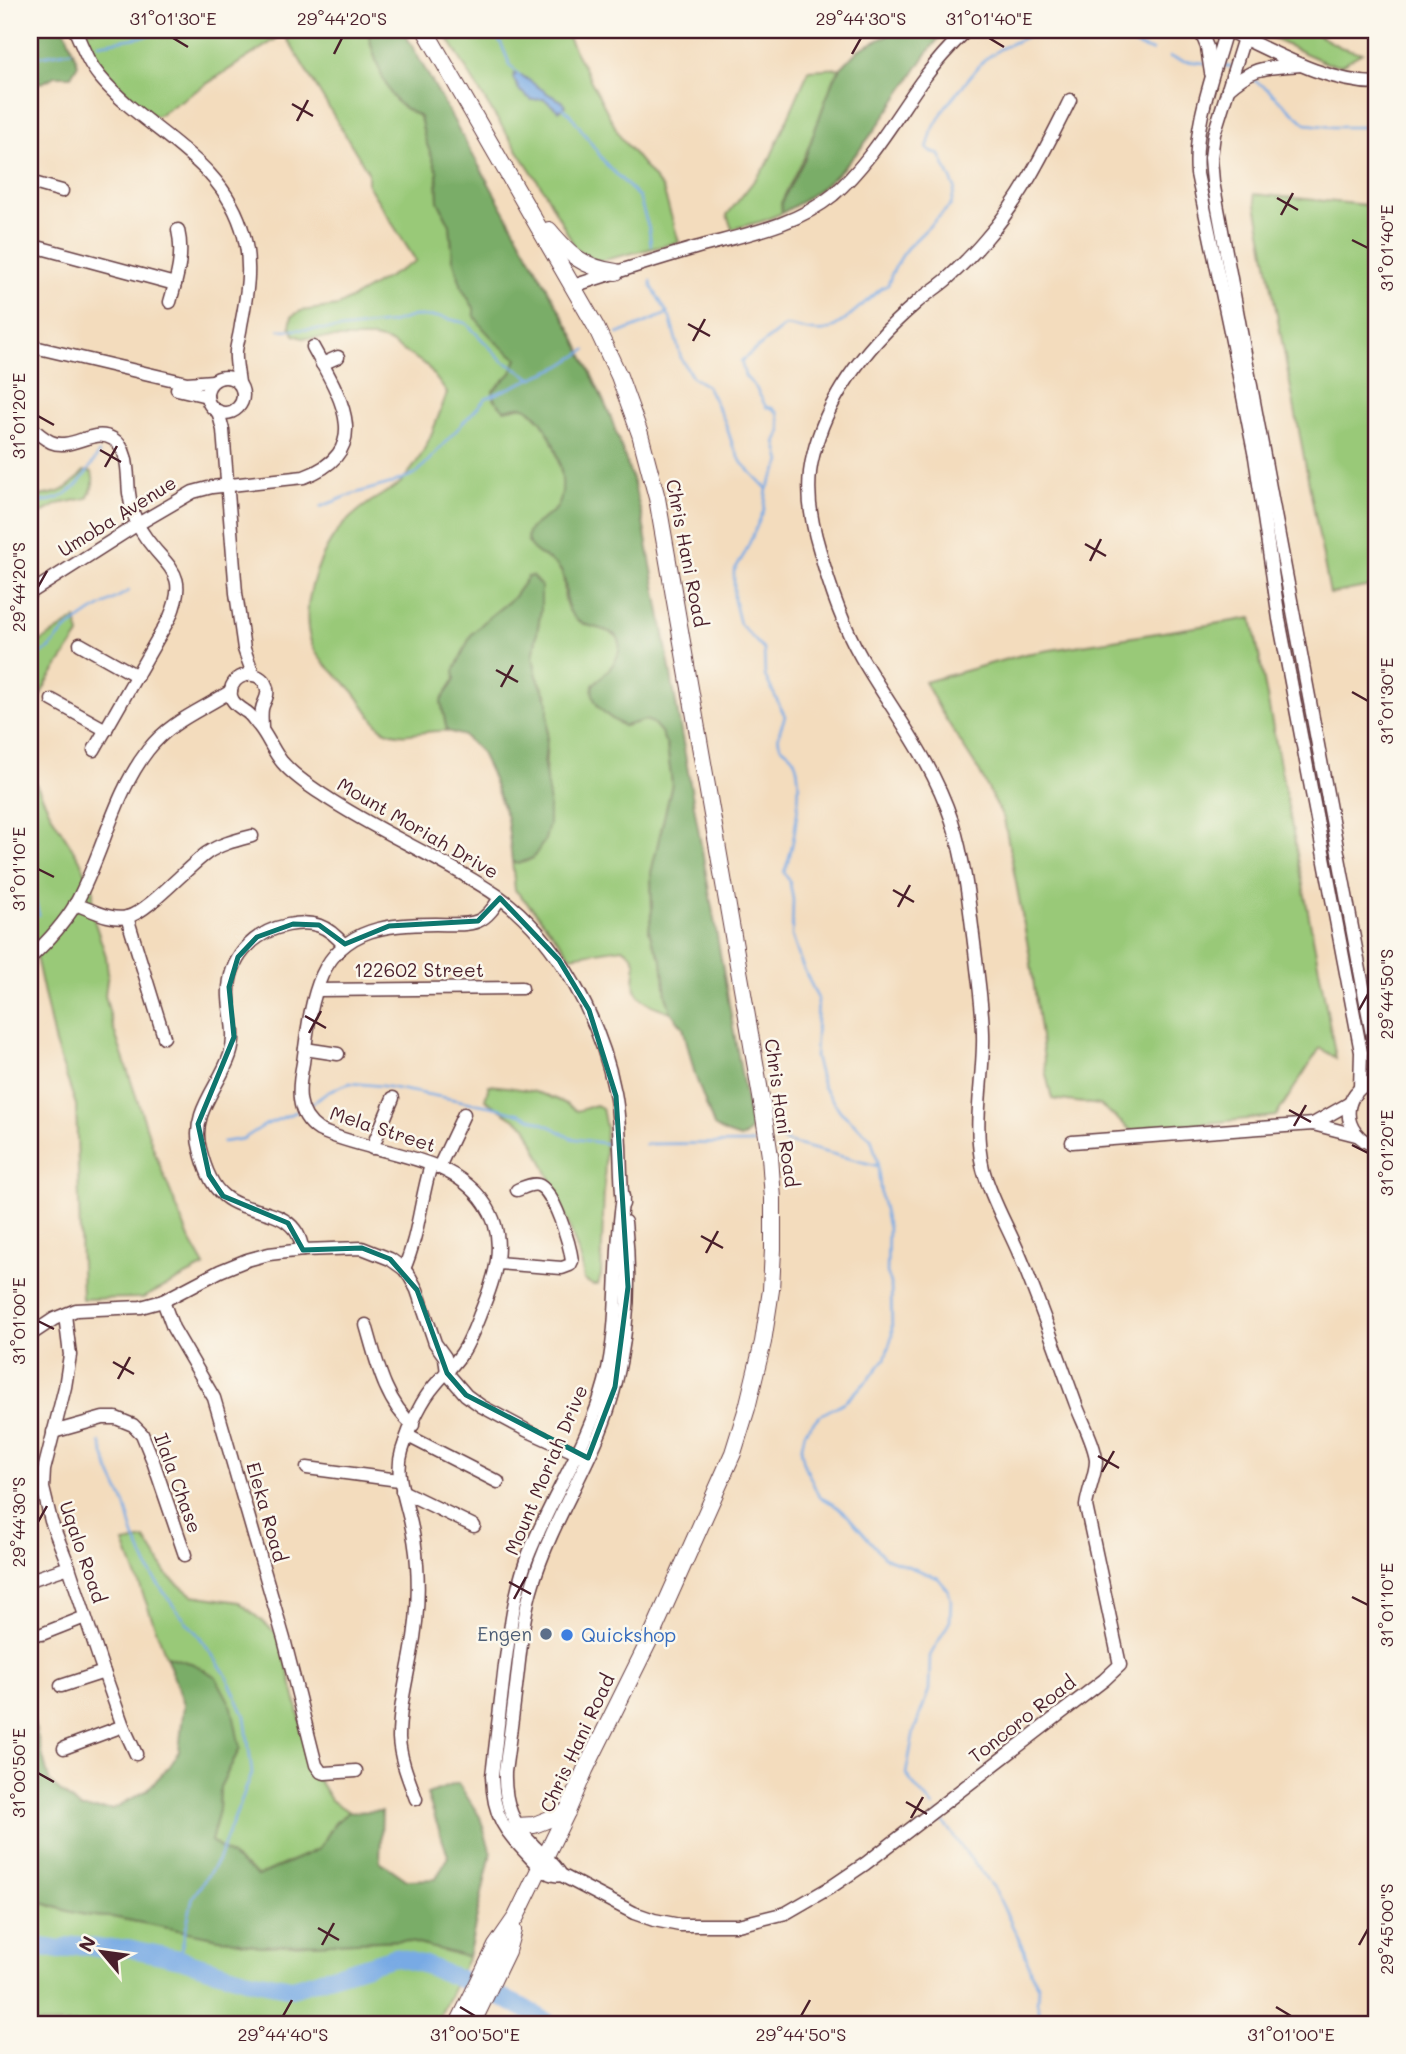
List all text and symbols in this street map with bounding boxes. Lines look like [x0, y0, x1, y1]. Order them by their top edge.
text: 31°01'30"E [130, 6, 216, 30]
text: 29°44'20"S [297, 6, 387, 30]
text: 29°44'30"S [816, 6, 906, 30]
text: 31°01'40"E [946, 6, 1033, 30]
text: 31°01'40"E [1374, 205, 1398, 292]
text: 31°01'20"E [6, 373, 30, 459]
street label: Umoba Avenue [53, 469, 181, 562]
street label: Chris Hani Road [661, 477, 714, 629]
text: 29°44'20"S [6, 542, 30, 632]
text: 31°01'30"E [1374, 658, 1398, 744]
street label: Mount Moriah Drive [333, 771, 503, 884]
text: 31°01'10"E [6, 827, 30, 911]
text: 29°44'50"S [1374, 949, 1398, 1039]
street label: 122602 Street [354, 957, 484, 982]
street label: Chris Hani Road [760, 1037, 805, 1189]
street label: Mela Street [327, 1100, 439, 1157]
text: 31°01'20"E [1374, 1110, 1398, 1196]
text: 31°01'00"E [6, 1277, 30, 1365]
street label: Mount Moriah Drive [498, 1381, 593, 1559]
street label: Ilala Chase [149, 1429, 208, 1536]
street label: Eleka Road [241, 1459, 294, 1565]
text: 29°44'30"S [6, 1477, 30, 1567]
street label: Uqalo Road [54, 1498, 113, 1606]
text: 31°01'10"E [1374, 1563, 1398, 1647]
place label: Engen [477, 1621, 532, 1646]
place label: Quickshop [581, 1622, 676, 1647]
marker: Engen [538, 1626, 554, 1642]
marker: Quickshop [559, 1627, 575, 1643]
street label: Chris Hani Road [534, 1669, 620, 1816]
street label: Toncoro Road [963, 1669, 1080, 1768]
text: 31°00'50"E [6, 1728, 30, 1818]
text: 29°45'00"S [1374, 1883, 1398, 1975]
north arrow [66, 1918, 136, 1988]
text: N [72, 1931, 101, 1956]
text: 29°44'40"S [238, 2022, 328, 2046]
text: 31°00'50"E [430, 2022, 520, 2046]
text: 29°44'50"S [756, 2022, 846, 2046]
text: 31°01'00"E [1247, 2022, 1335, 2046]

